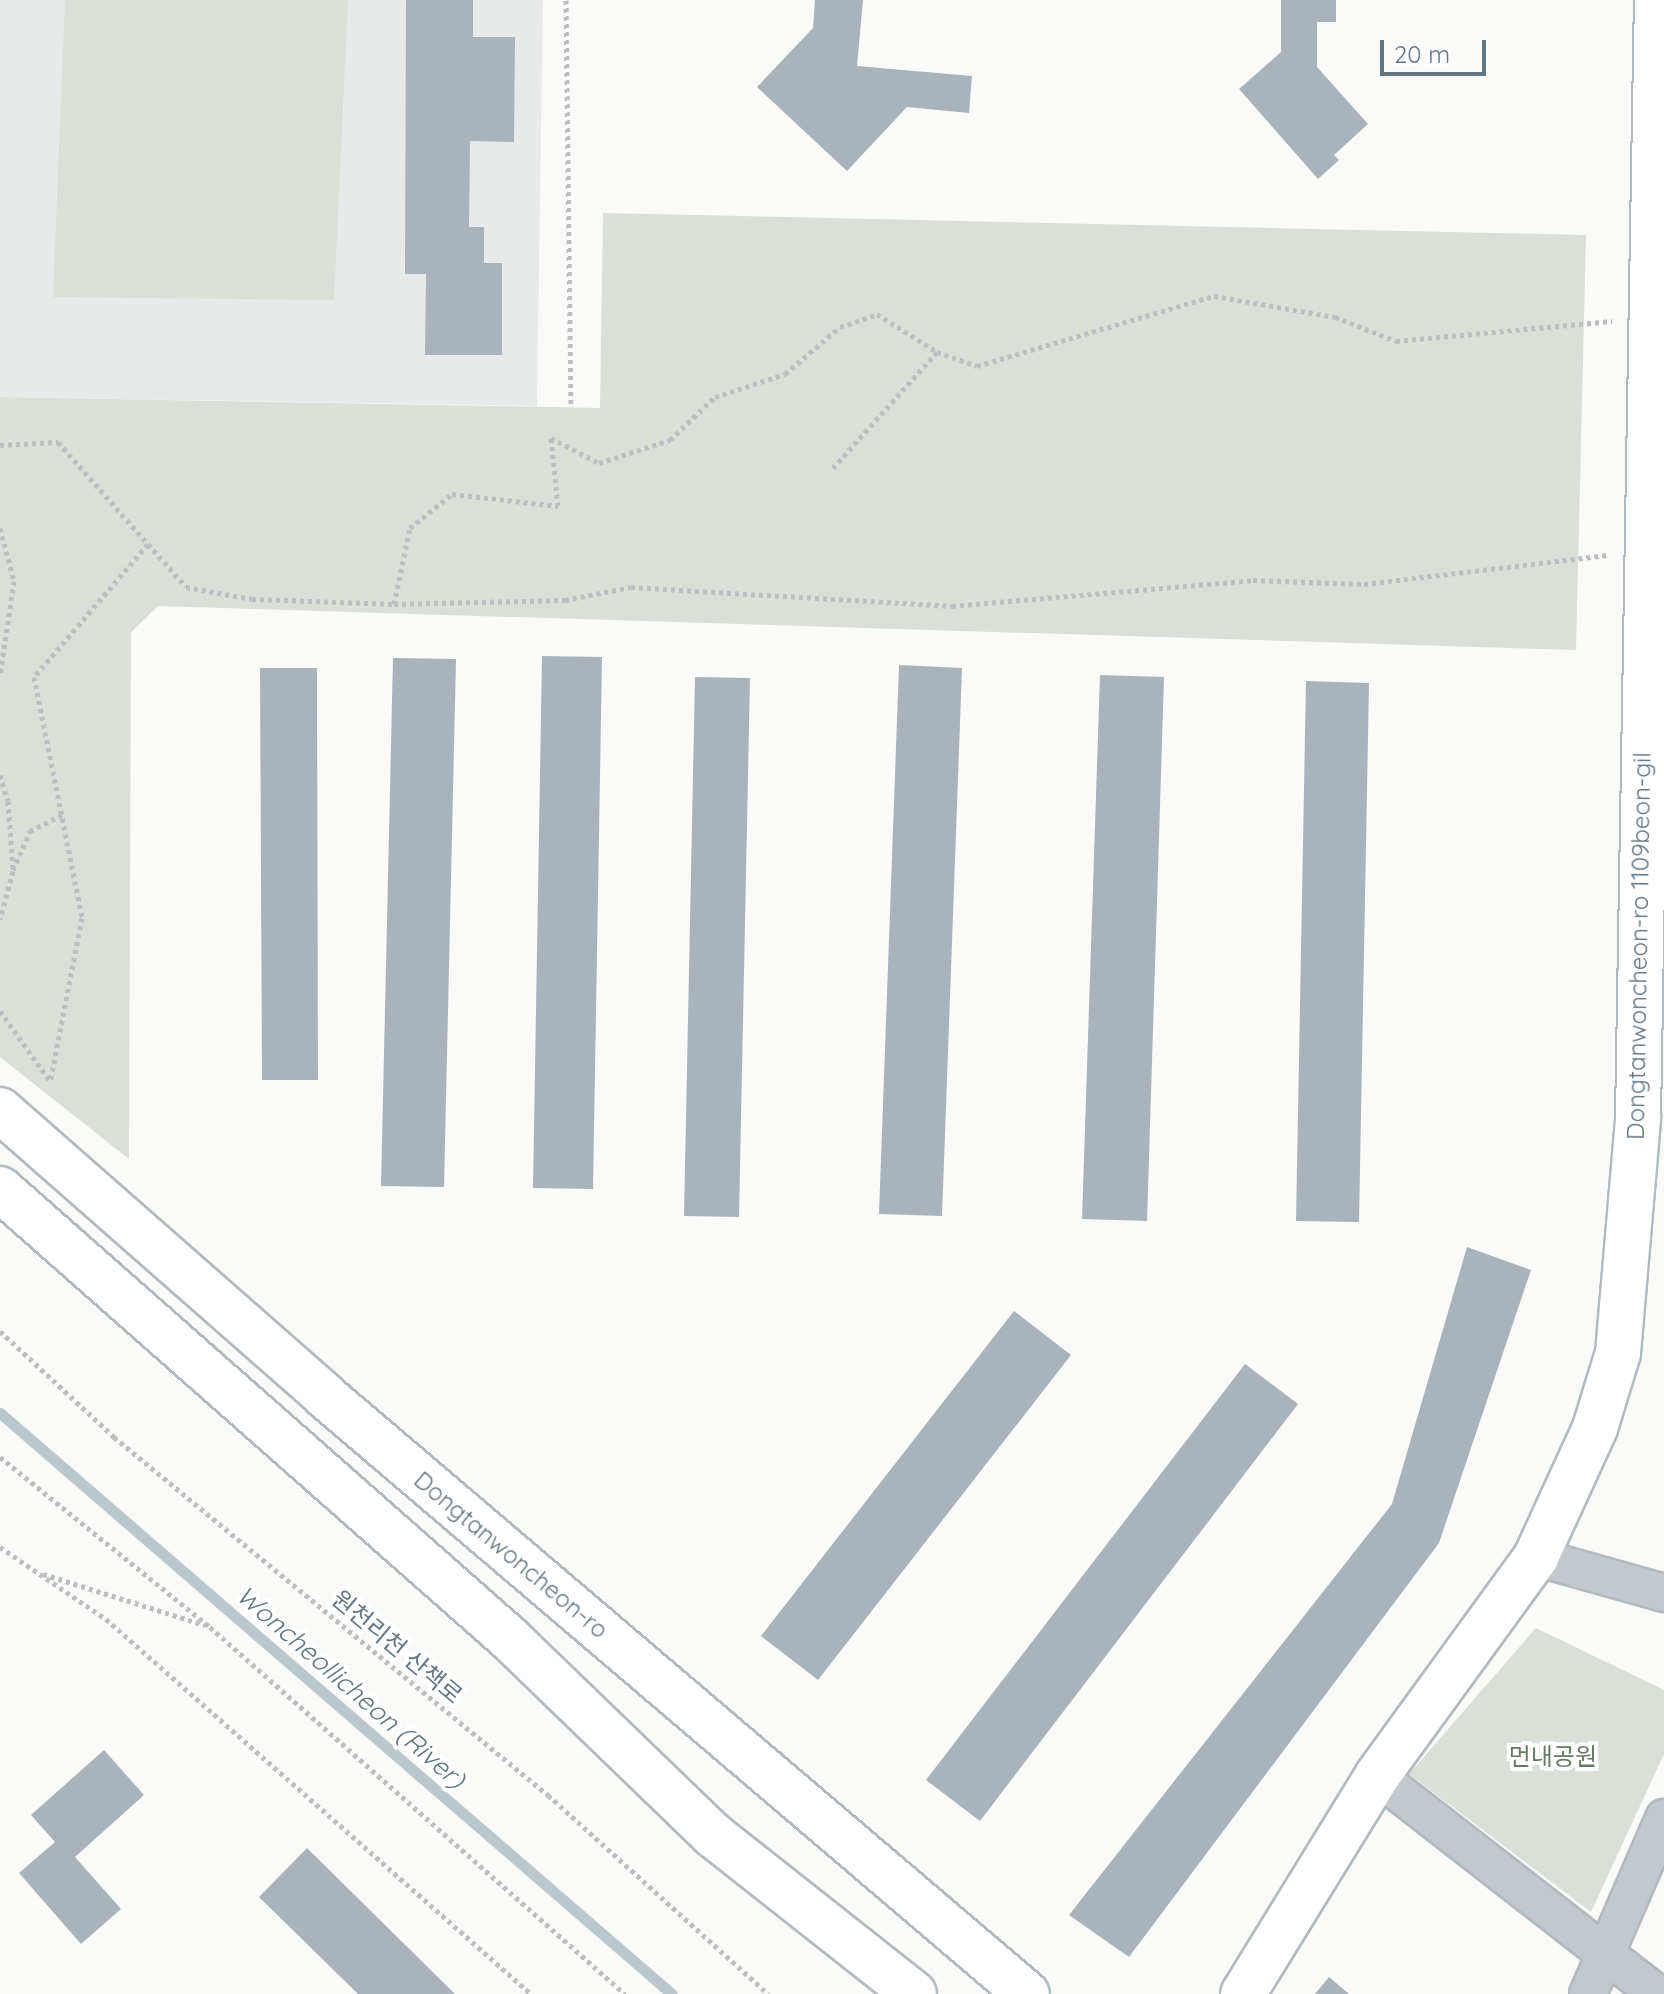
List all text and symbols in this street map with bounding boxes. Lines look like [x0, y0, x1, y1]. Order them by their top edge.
scale bar [1384, 24, 1490, 74]
text: 20 m [1394, 39, 1450, 69]
street label: Dongtanwoncheon-ro 1109beon-gil [1621, 752, 1657, 1140]
street label: Dongtanwoncheon-ro [408, 1465, 614, 1645]
water label: Woncheollicheon (River) [230, 1579, 472, 1795]
street label: 원천리천 산책로 [326, 1584, 468, 1710]
park label: 먼내공원 [1509, 1743, 1597, 1771]

